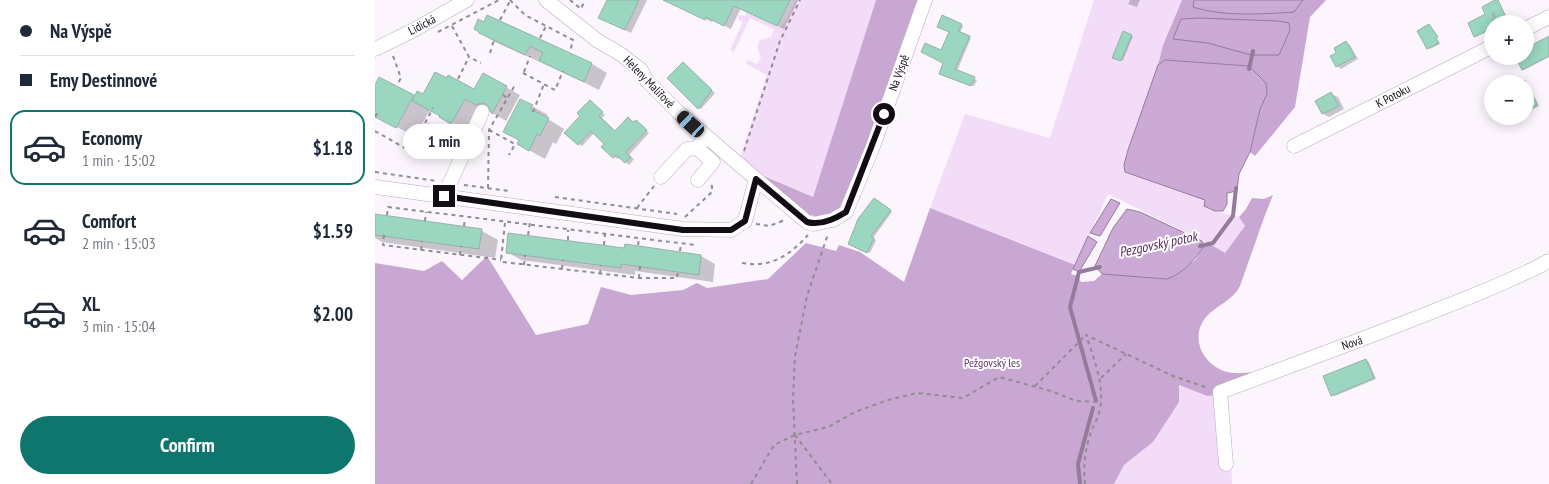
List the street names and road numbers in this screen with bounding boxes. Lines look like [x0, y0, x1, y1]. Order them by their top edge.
street label: Lidická [405, 11, 438, 38]
street label: Heleny Malířové [621, 52, 678, 111]
street label: Na Výspě [885, 53, 912, 93]
street label: K Potoku [1373, 81, 1413, 111]
street label: Nová [1340, 332, 1364, 353]

